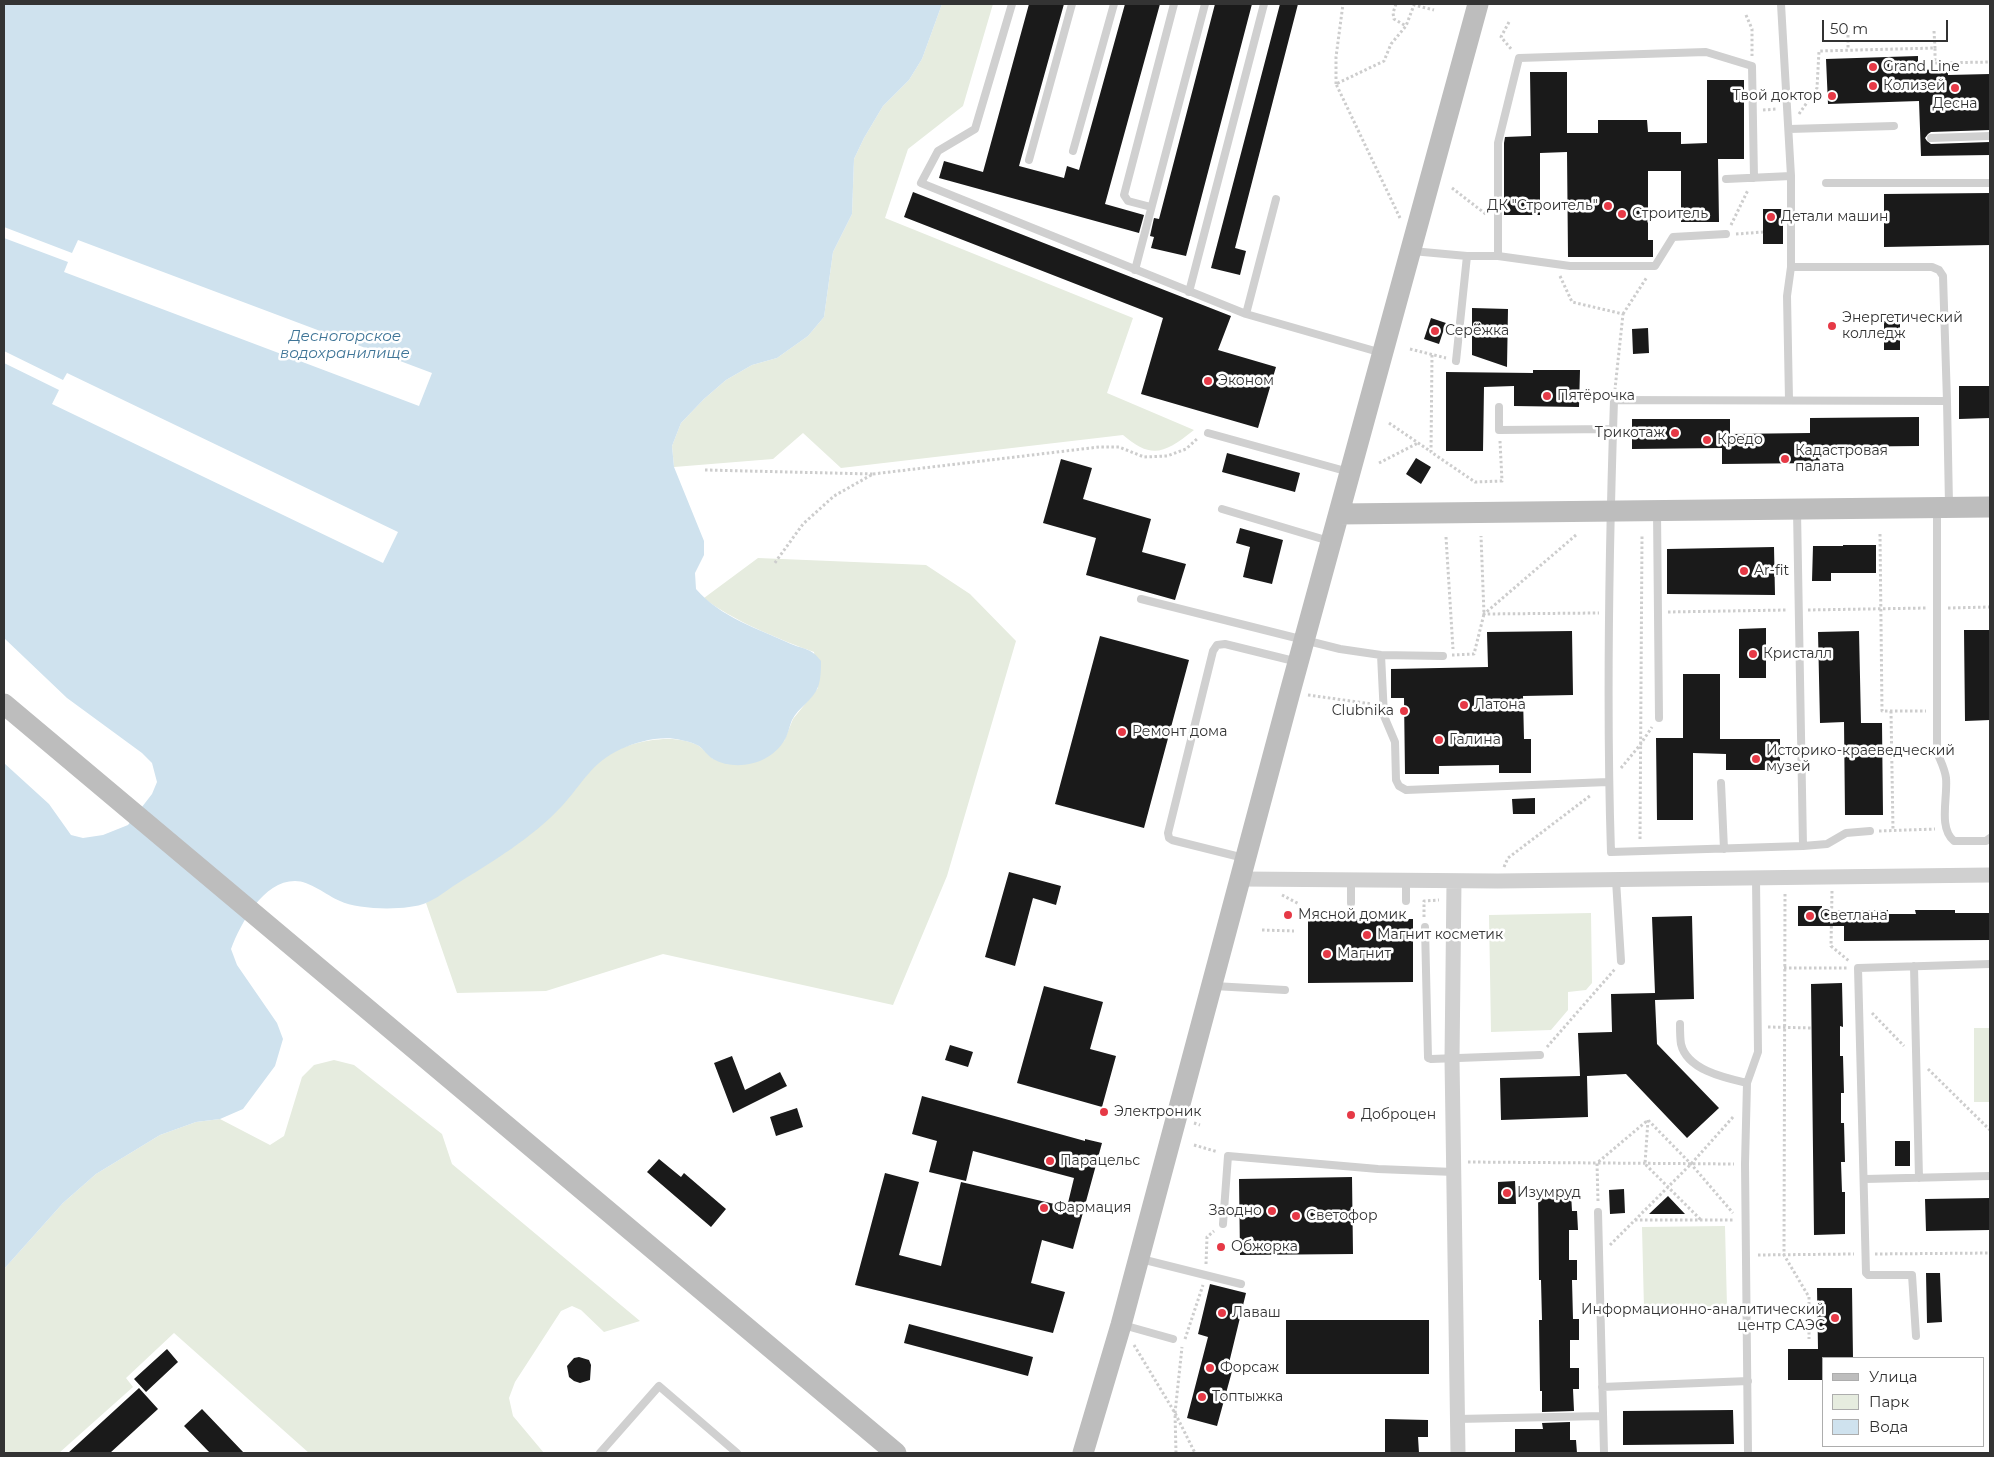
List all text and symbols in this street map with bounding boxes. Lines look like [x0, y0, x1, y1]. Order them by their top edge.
scale bar [1824, 10, 1950, 42]
text: 50 m [1830, 19, 1868, 38]
place label: Grand Line [1883, 59, 1960, 75]
marker: Grand Line [1867, 61, 1879, 73]
place label: Колизей [1883, 78, 1946, 94]
marker: Колизей [1867, 80, 1879, 92]
marker: Десна [1949, 82, 1961, 94]
place label: Твой доктор [1732, 88, 1822, 104]
marker: Твой доктор [1826, 90, 1838, 102]
place label: Десна [1932, 96, 1978, 112]
place label: ДК "Строитель" [1487, 198, 1598, 214]
marker: ДК "Строитель" [1602, 200, 1614, 212]
place label: Строитель [1632, 206, 1708, 222]
marker: Строитель [1616, 208, 1628, 220]
place label: Детали машин [1781, 209, 1888, 225]
marker: Детали машин [1765, 211, 1777, 223]
place label: Энергетический колледж [1842, 310, 1963, 342]
marker: Энергетический колледж [1826, 320, 1838, 332]
place label: Серёжка [1445, 323, 1509, 339]
marker: Серёжка [1429, 325, 1441, 337]
water label: Десногорское водохранилище [280, 328, 410, 363]
place label: Эконом [1218, 373, 1274, 389]
marker: Эконом [1202, 375, 1214, 387]
place label: Пятёрочка [1557, 388, 1635, 404]
marker: Пятёрочка [1541, 390, 1553, 402]
place label: Трикотаж [1595, 425, 1665, 441]
marker: Трикотаж [1669, 427, 1681, 439]
place label: Кредо [1717, 432, 1763, 448]
marker: Кредо [1701, 434, 1713, 446]
place label: Кадастровая палата [1795, 443, 1888, 476]
marker: Кадастровая палата [1779, 453, 1791, 465]
place label: Ar-fit [1754, 563, 1789, 579]
marker: Ar-fit [1738, 565, 1750, 577]
place label: Кристалл [1763, 646, 1832, 662]
marker: Кристалл [1747, 648, 1759, 660]
place label: Латона [1474, 697, 1526, 713]
marker: Латона [1458, 699, 1470, 711]
place label: Clubnika [1332, 703, 1394, 719]
marker: Clubnika [1398, 705, 1410, 717]
place label: Ремонт дома [1132, 724, 1227, 740]
marker: Ремонт дома [1116, 726, 1128, 738]
place label: Галина [1449, 732, 1501, 748]
marker: Галина [1433, 734, 1445, 746]
place label: Историко-краеведческий музей [1766, 743, 1955, 776]
marker: Историко-краеведческий музей [1750, 753, 1762, 765]
place label: Мясной домик [1298, 907, 1406, 923]
place label: Светлана [1820, 908, 1888, 924]
marker: Мясной домик [1282, 909, 1294, 921]
marker: Светлана [1804, 910, 1816, 922]
place label: Магнит косметик [1377, 927, 1503, 943]
marker: Магнит косметик [1361, 929, 1373, 941]
place label: Магнит [1337, 946, 1391, 962]
marker: Магнит [1321, 948, 1333, 960]
place label: Электроник [1114, 1104, 1201, 1120]
marker: Электроник [1098, 1106, 1110, 1118]
place label: Доброцен [1361, 1107, 1436, 1123]
marker: Доброцен [1345, 1109, 1357, 1121]
place label: Парацельс [1060, 1153, 1140, 1169]
marker: Парацельс [1044, 1155, 1056, 1167]
place label: Изумруд [1517, 1185, 1581, 1201]
marker: Изумруд [1501, 1187, 1513, 1199]
place label: Фармация [1054, 1200, 1132, 1216]
marker: Фармация [1038, 1202, 1050, 1214]
place label: Заодно [1209, 1203, 1262, 1219]
marker: Заодно [1266, 1205, 1278, 1217]
place label: Светофор [1306, 1208, 1378, 1224]
marker: Светофор [1290, 1210, 1302, 1222]
place label: Обжорка [1231, 1239, 1298, 1255]
marker: Обжорка [1215, 1241, 1227, 1253]
place label: Информационно-аналитический центр САЭС [1581, 1302, 1825, 1334]
place label: Лаваш [1232, 1305, 1281, 1321]
marker: Лаваш [1216, 1307, 1228, 1319]
marker: Информационно-аналитический центр САЭС [1829, 1312, 1841, 1324]
legend [1822, 1357, 1984, 1447]
place label: Форсаж [1220, 1360, 1279, 1376]
marker: Форсаж [1204, 1362, 1216, 1374]
text: Улица [1869, 1367, 1917, 1386]
place label: Топтыжка [1212, 1389, 1283, 1405]
marker: Топтыжка [1196, 1391, 1208, 1403]
text: Парк [1869, 1392, 1909, 1411]
text: Вода [1869, 1417, 1908, 1436]

